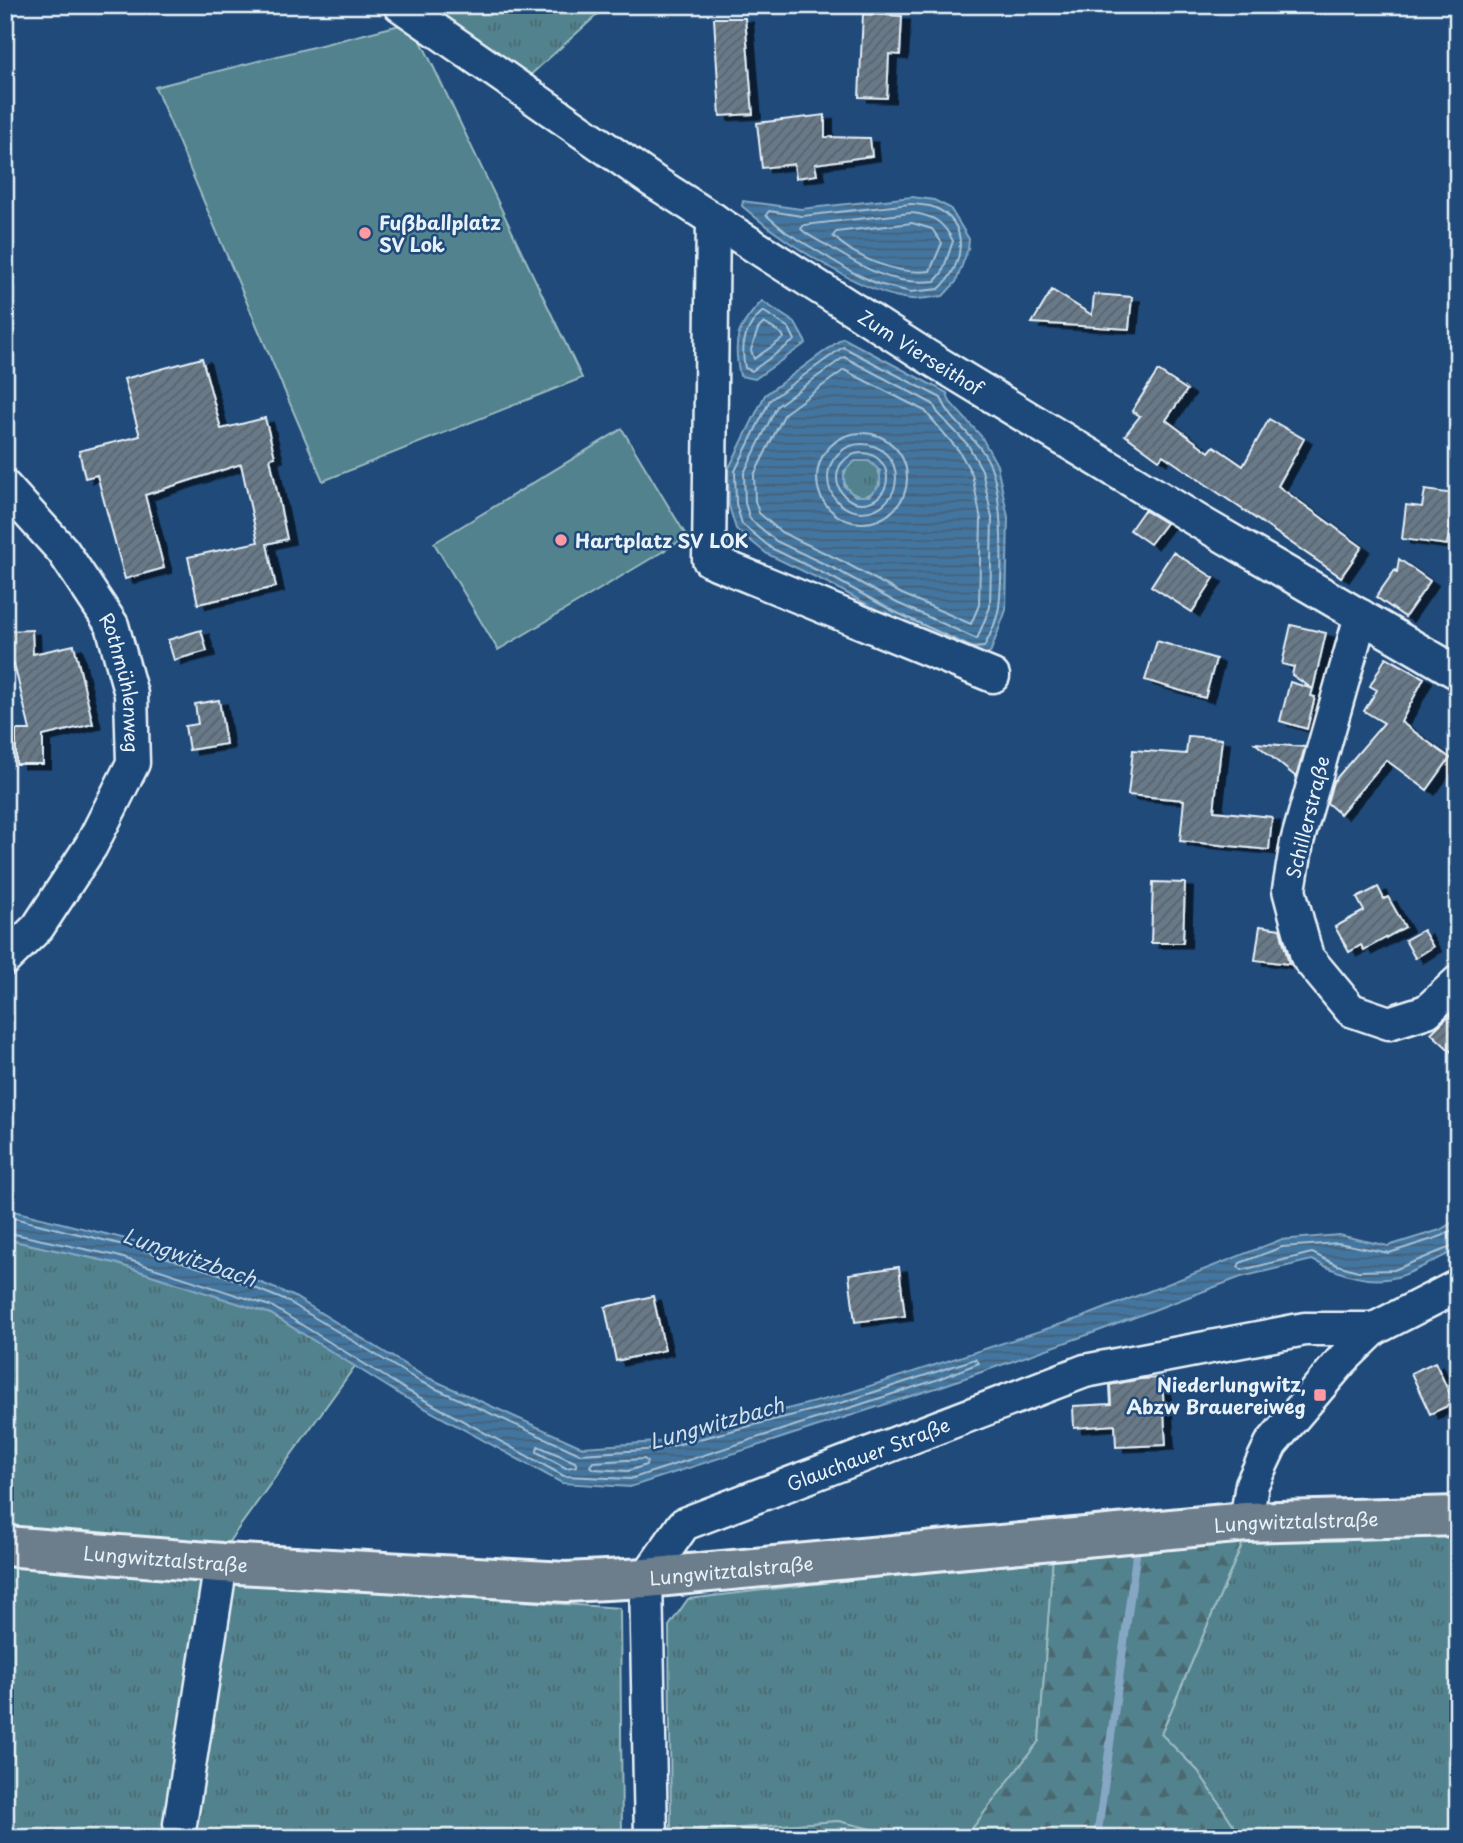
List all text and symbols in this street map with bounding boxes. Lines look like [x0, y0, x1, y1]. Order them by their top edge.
place label: Fußballplatz SV Lok [379, 208, 501, 258]
marker: Fußballplatz SV Lok [357, 225, 373, 241]
street label: Zum Vierseithof [853, 302, 990, 402]
place label: Hartplatz SV LOK [575, 526, 749, 554]
marker: Hartplatz SV LOK [553, 532, 569, 548]
street label: Rothmühlenweg [93, 607, 147, 753]
street label: Schillerstraße [1278, 753, 1336, 881]
water label: Lungwitzbach [119, 1218, 262, 1294]
place label: Niederlungwitz, Abzw Brauereiweg [1127, 1370, 1306, 1420]
water label: Lungwitzbach [645, 1387, 788, 1457]
marker: Niederlungwitz, Abzw Brauereiweg [1312, 1387, 1328, 1403]
street label: Glauchauer Straße [782, 1410, 954, 1498]
street label: Lungwitztalstraße [1213, 1504, 1379, 1539]
street label: Lungwitztalstraße [82, 1538, 248, 1578]
street label: Lungwitztalstraße [648, 1548, 815, 1592]

